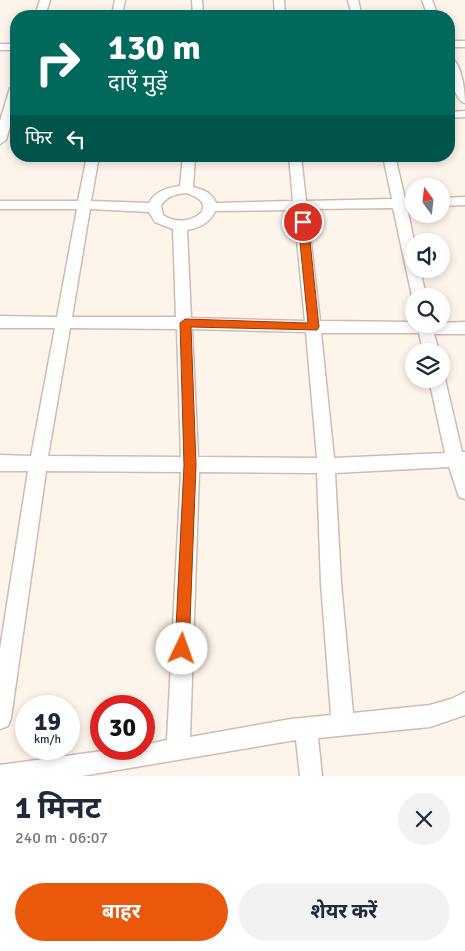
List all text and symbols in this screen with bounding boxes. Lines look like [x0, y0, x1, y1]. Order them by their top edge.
text: 130 m [108, 26, 201, 69]
icon: right [25, 30, 90, 95]
text: दाएँ मुड़ें [108, 69, 167, 96]
icon: left [62, 125, 90, 153]
text: फिर [25, 126, 52, 150]
north arrow [405, 178, 450, 222]
map controls [405, 178, 450, 388]
pin [282, 201, 324, 243]
icon: arrive [289, 208, 317, 236]
button: sound [405, 233, 450, 278]
button: search [405, 288, 450, 333]
button: layers [405, 343, 450, 388]
position arrow [155, 622, 207, 674]
speed limit sign: 30 [90, 695, 155, 760]
text: 19 [34, 706, 61, 737]
text: km/h [34, 732, 61, 747]
text: 1 मिनट [15, 790, 101, 827]
button: close [398, 793, 450, 845]
text: 240 m · 06:07 [15, 828, 108, 848]
button: बाहर [15, 883, 228, 941]
button: शेयर करें [238, 883, 450, 941]

